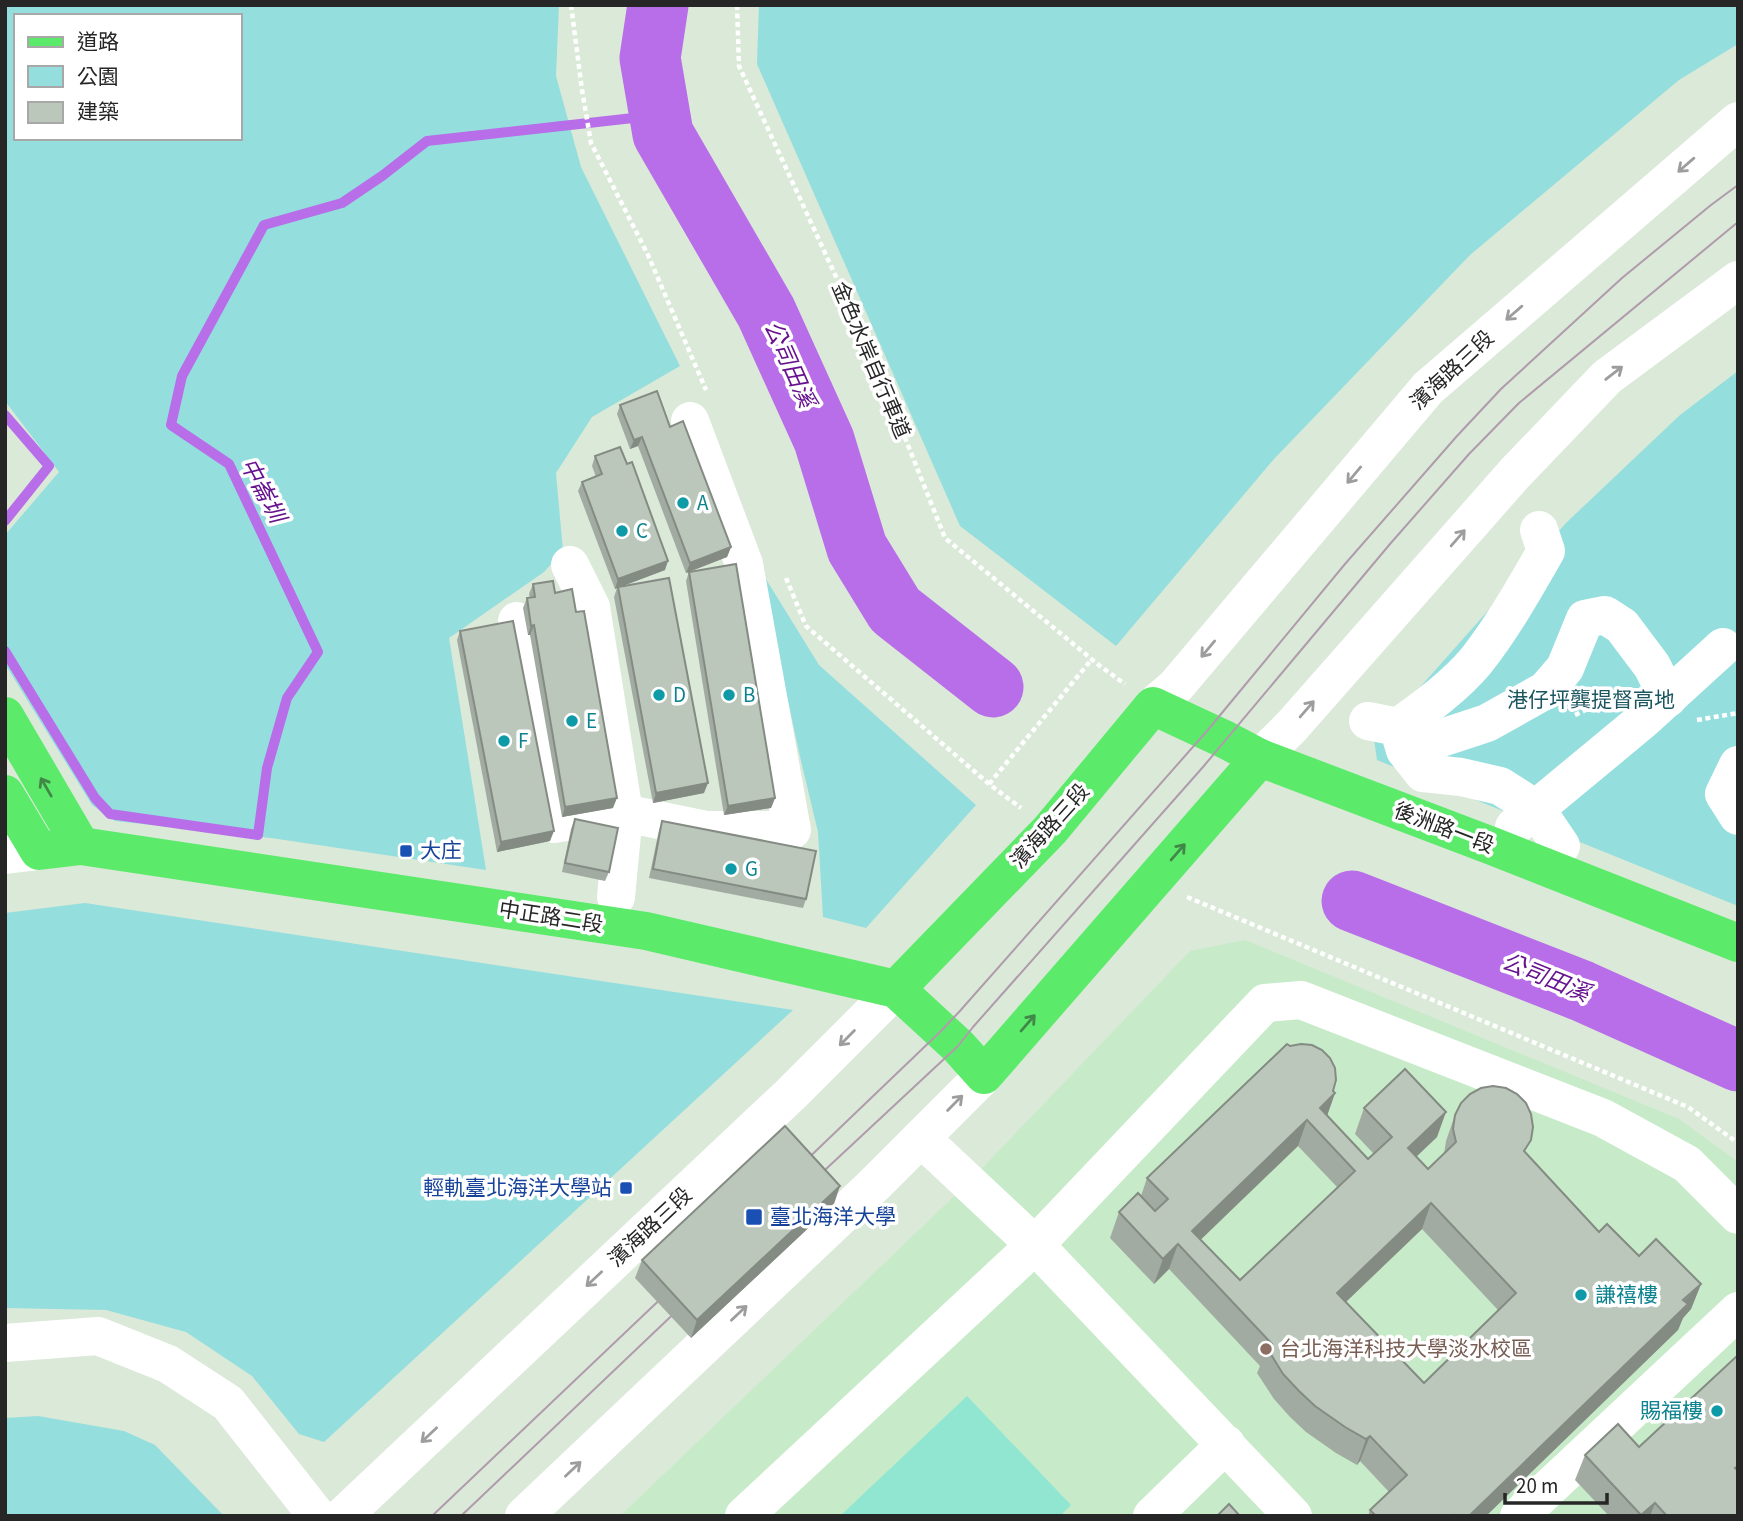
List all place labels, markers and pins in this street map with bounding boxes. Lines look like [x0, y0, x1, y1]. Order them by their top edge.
place label: A [697, 488, 709, 518]
marker: A [675, 495, 691, 511]
place label: C [636, 516, 648, 546]
marker: C [614, 523, 630, 539]
place label: D [673, 680, 686, 710]
place label: B [743, 680, 755, 710]
marker: D [651, 687, 667, 703]
marker: B [721, 687, 737, 703]
place label: E [586, 706, 597, 736]
marker: E [564, 713, 580, 729]
place label: F [518, 726, 528, 756]
marker: F [496, 733, 512, 749]
place label: 大庄 [420, 836, 462, 866]
marker: 大庄 [398, 843, 414, 859]
place label: G [745, 854, 758, 884]
marker: G [723, 861, 739, 877]
place label: 輕軌臺北海洋大學站 [423, 1173, 612, 1203]
marker: 輕軌臺北海洋大學站 [618, 1180, 634, 1196]
place label: 臺北海洋大學 [770, 1202, 896, 1232]
marker: 臺北海洋大學 [744, 1207, 764, 1227]
place label: 謙禧樓 [1595, 1280, 1658, 1310]
marker: 謙禧樓 [1573, 1287, 1589, 1303]
place label: 台北海洋科技大學淡水校區 [1280, 1334, 1532, 1364]
marker: 台北海洋科技大學淡水校區 [1258, 1341, 1274, 1357]
place label: 賜福樓 [1640, 1396, 1703, 1426]
marker: 賜福樓 [1709, 1403, 1725, 1419]

